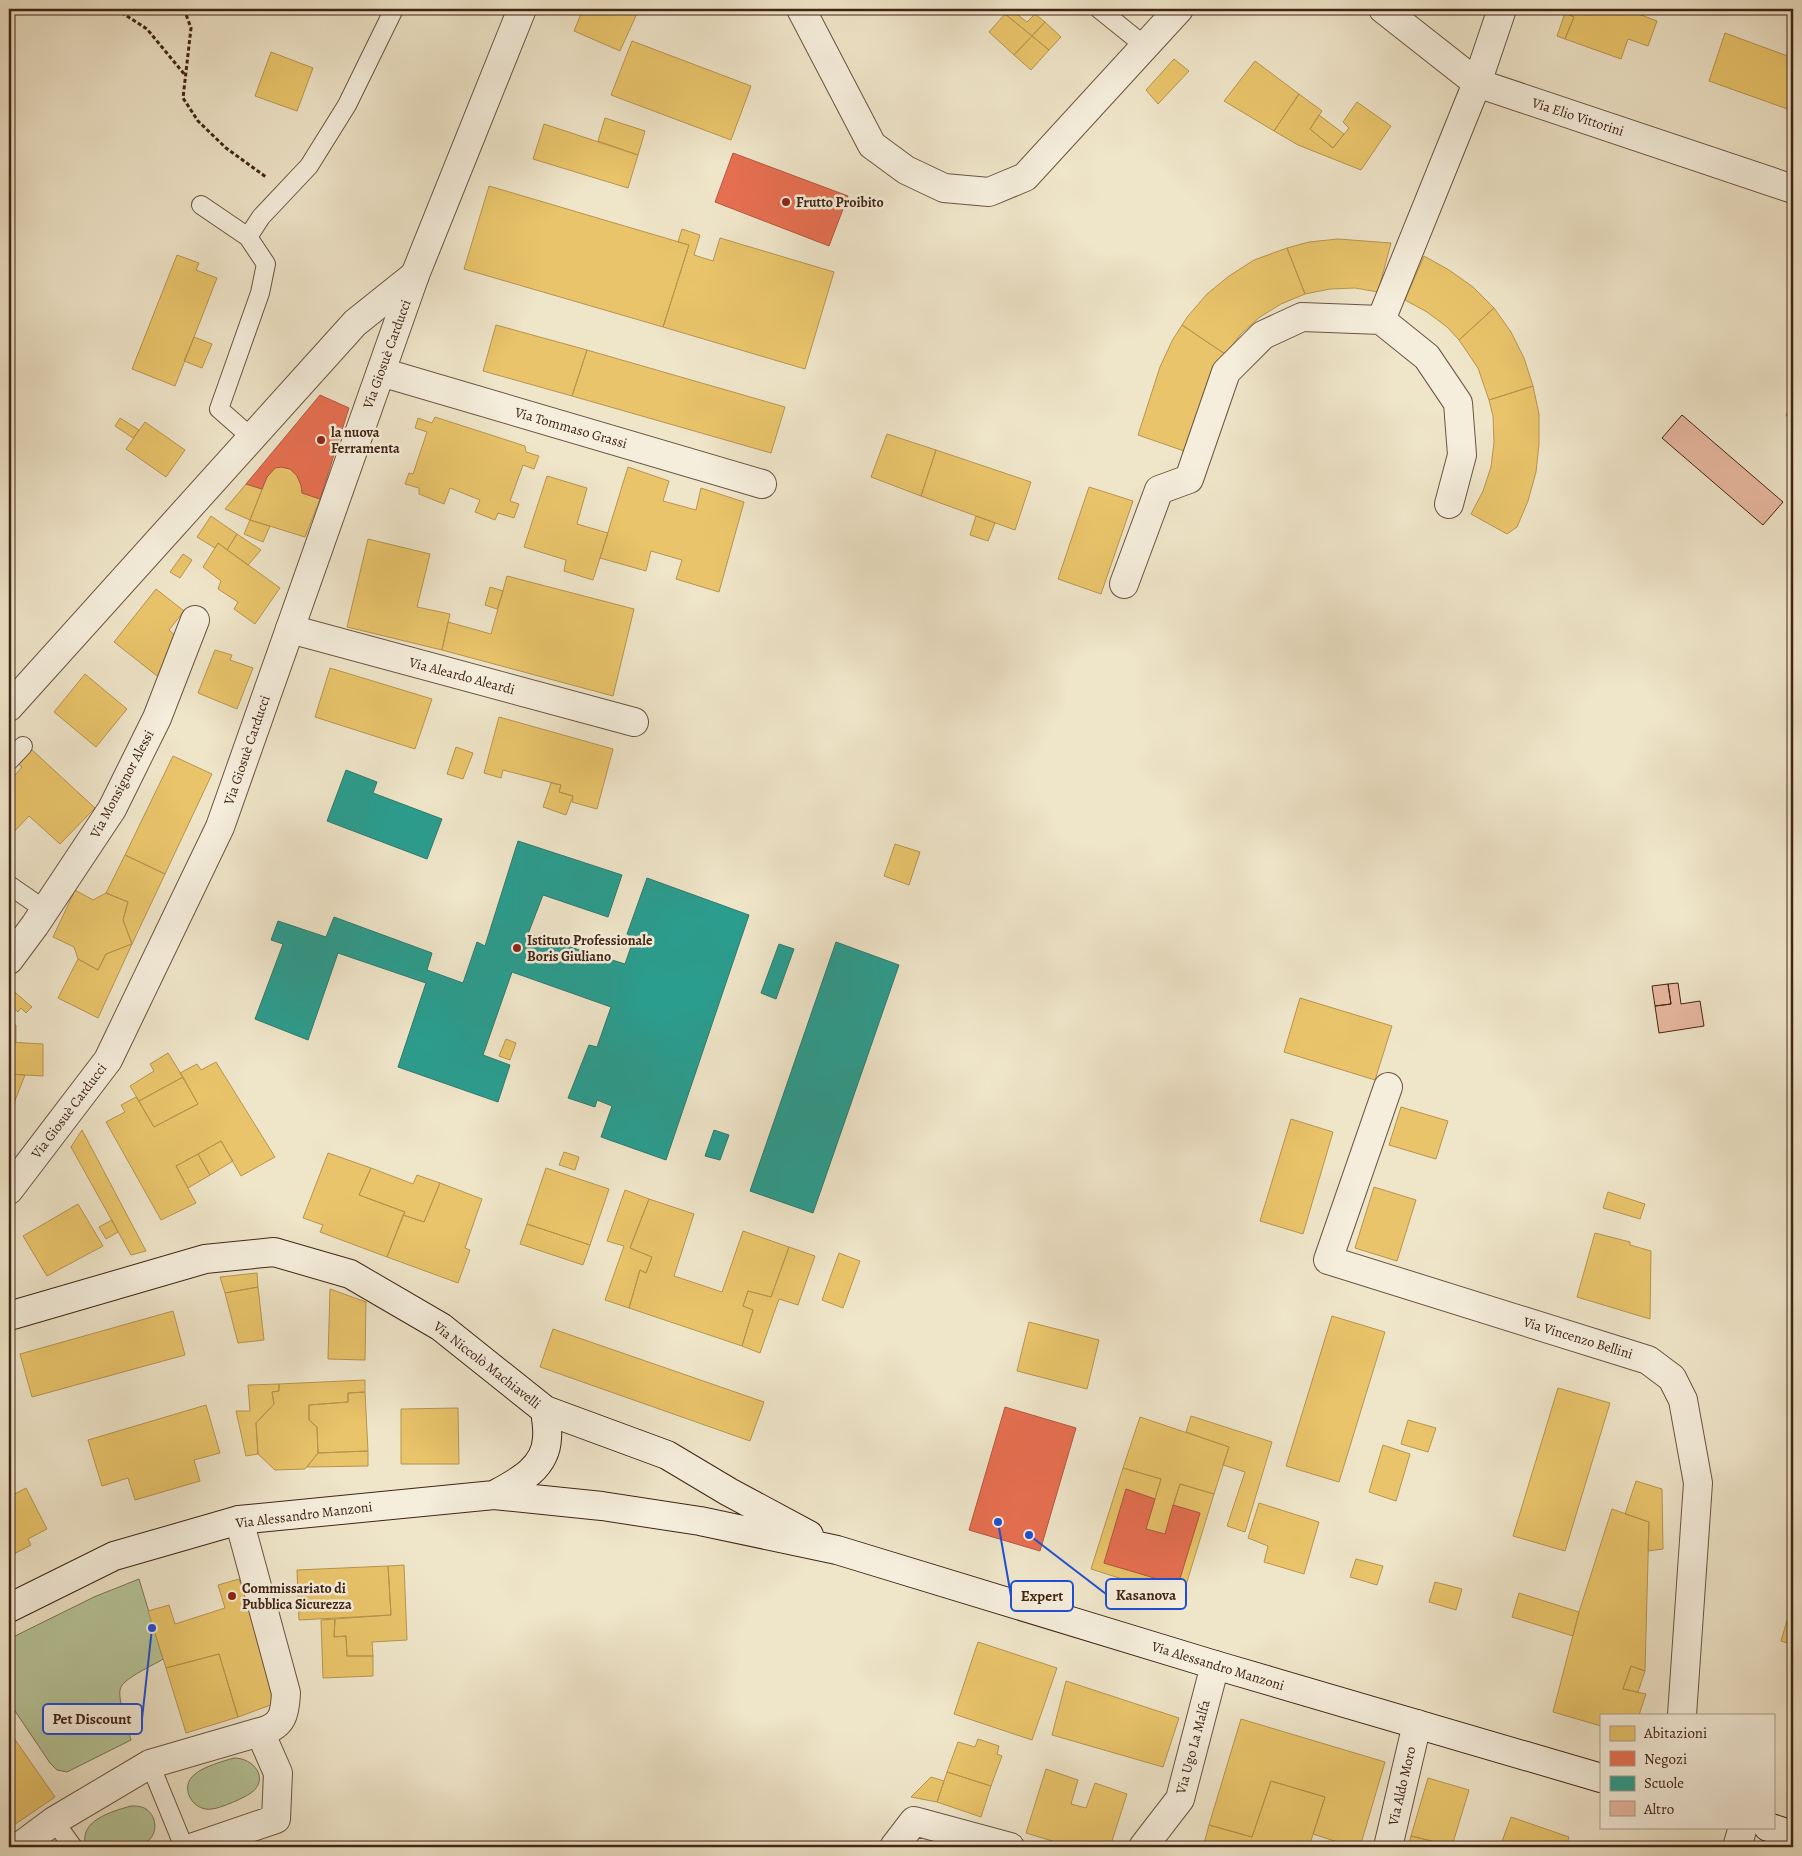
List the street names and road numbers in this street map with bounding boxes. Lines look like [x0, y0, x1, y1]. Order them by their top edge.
street label: Via Elio Vittorini [1529, 93, 1626, 141]
street label: Via Giosuè Carducci [358, 297, 416, 412]
street label: Via Tommaso Grassi [512, 403, 630, 453]
street label: Via Aleardo Aleardi [406, 653, 517, 699]
street label: Via Giosuè Carducci [219, 693, 275, 808]
street label: Via Monsignor Alessi [85, 727, 158, 842]
street label: Via Giosuè Carducci [26, 1059, 111, 1163]
street label: Via Vincenzo Bellini [1520, 1312, 1635, 1364]
street label: Via Niccolò Machiavelli [429, 1316, 545, 1413]
street label: Via Alessandro Manzoni [234, 1497, 374, 1533]
street label: Via Alessandro Manzoni [1148, 1636, 1287, 1695]
street label: Via Ugo La Malfa [1171, 1697, 1215, 1797]
street label: Via Aldo Moro [1383, 1745, 1420, 1828]

